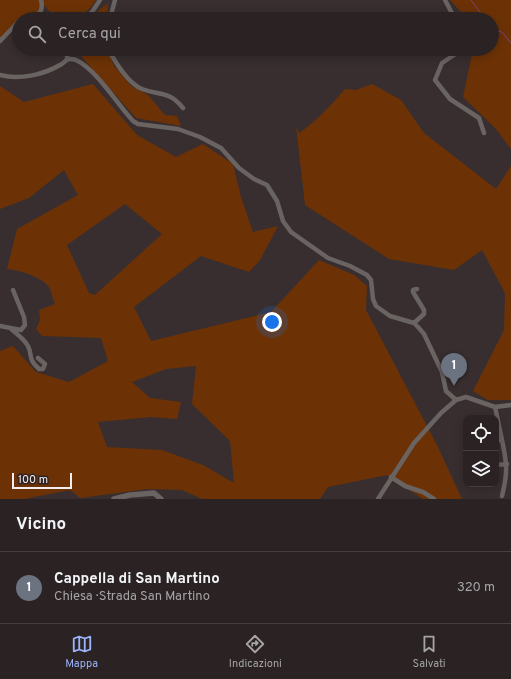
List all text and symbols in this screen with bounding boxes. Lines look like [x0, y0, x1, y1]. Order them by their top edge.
search box [12, 12, 499, 56]
icon: search [26, 23, 48, 45]
text: Cerca qui [58, 25, 121, 44]
your location [262, 312, 282, 332]
pin: 1 [441, 353, 467, 386]
map controls [463, 415, 499, 487]
button: locate [463, 415, 499, 451]
button: layers [463, 451, 499, 487]
scale bar [12, 471, 72, 490]
text: 100 m [18, 473, 48, 487]
text: Vicino [16, 514, 66, 536]
text: Cappella di San Martino [54, 570, 220, 589]
text: 1 [26, 580, 32, 596]
text: 320 m [457, 580, 495, 596]
text: Chiesa · Strada San Martino [54, 589, 210, 605]
tab: Mappa [65, 633, 98, 671]
tab: Indicazioni [229, 633, 282, 671]
tab: Salvati [413, 633, 446, 671]

